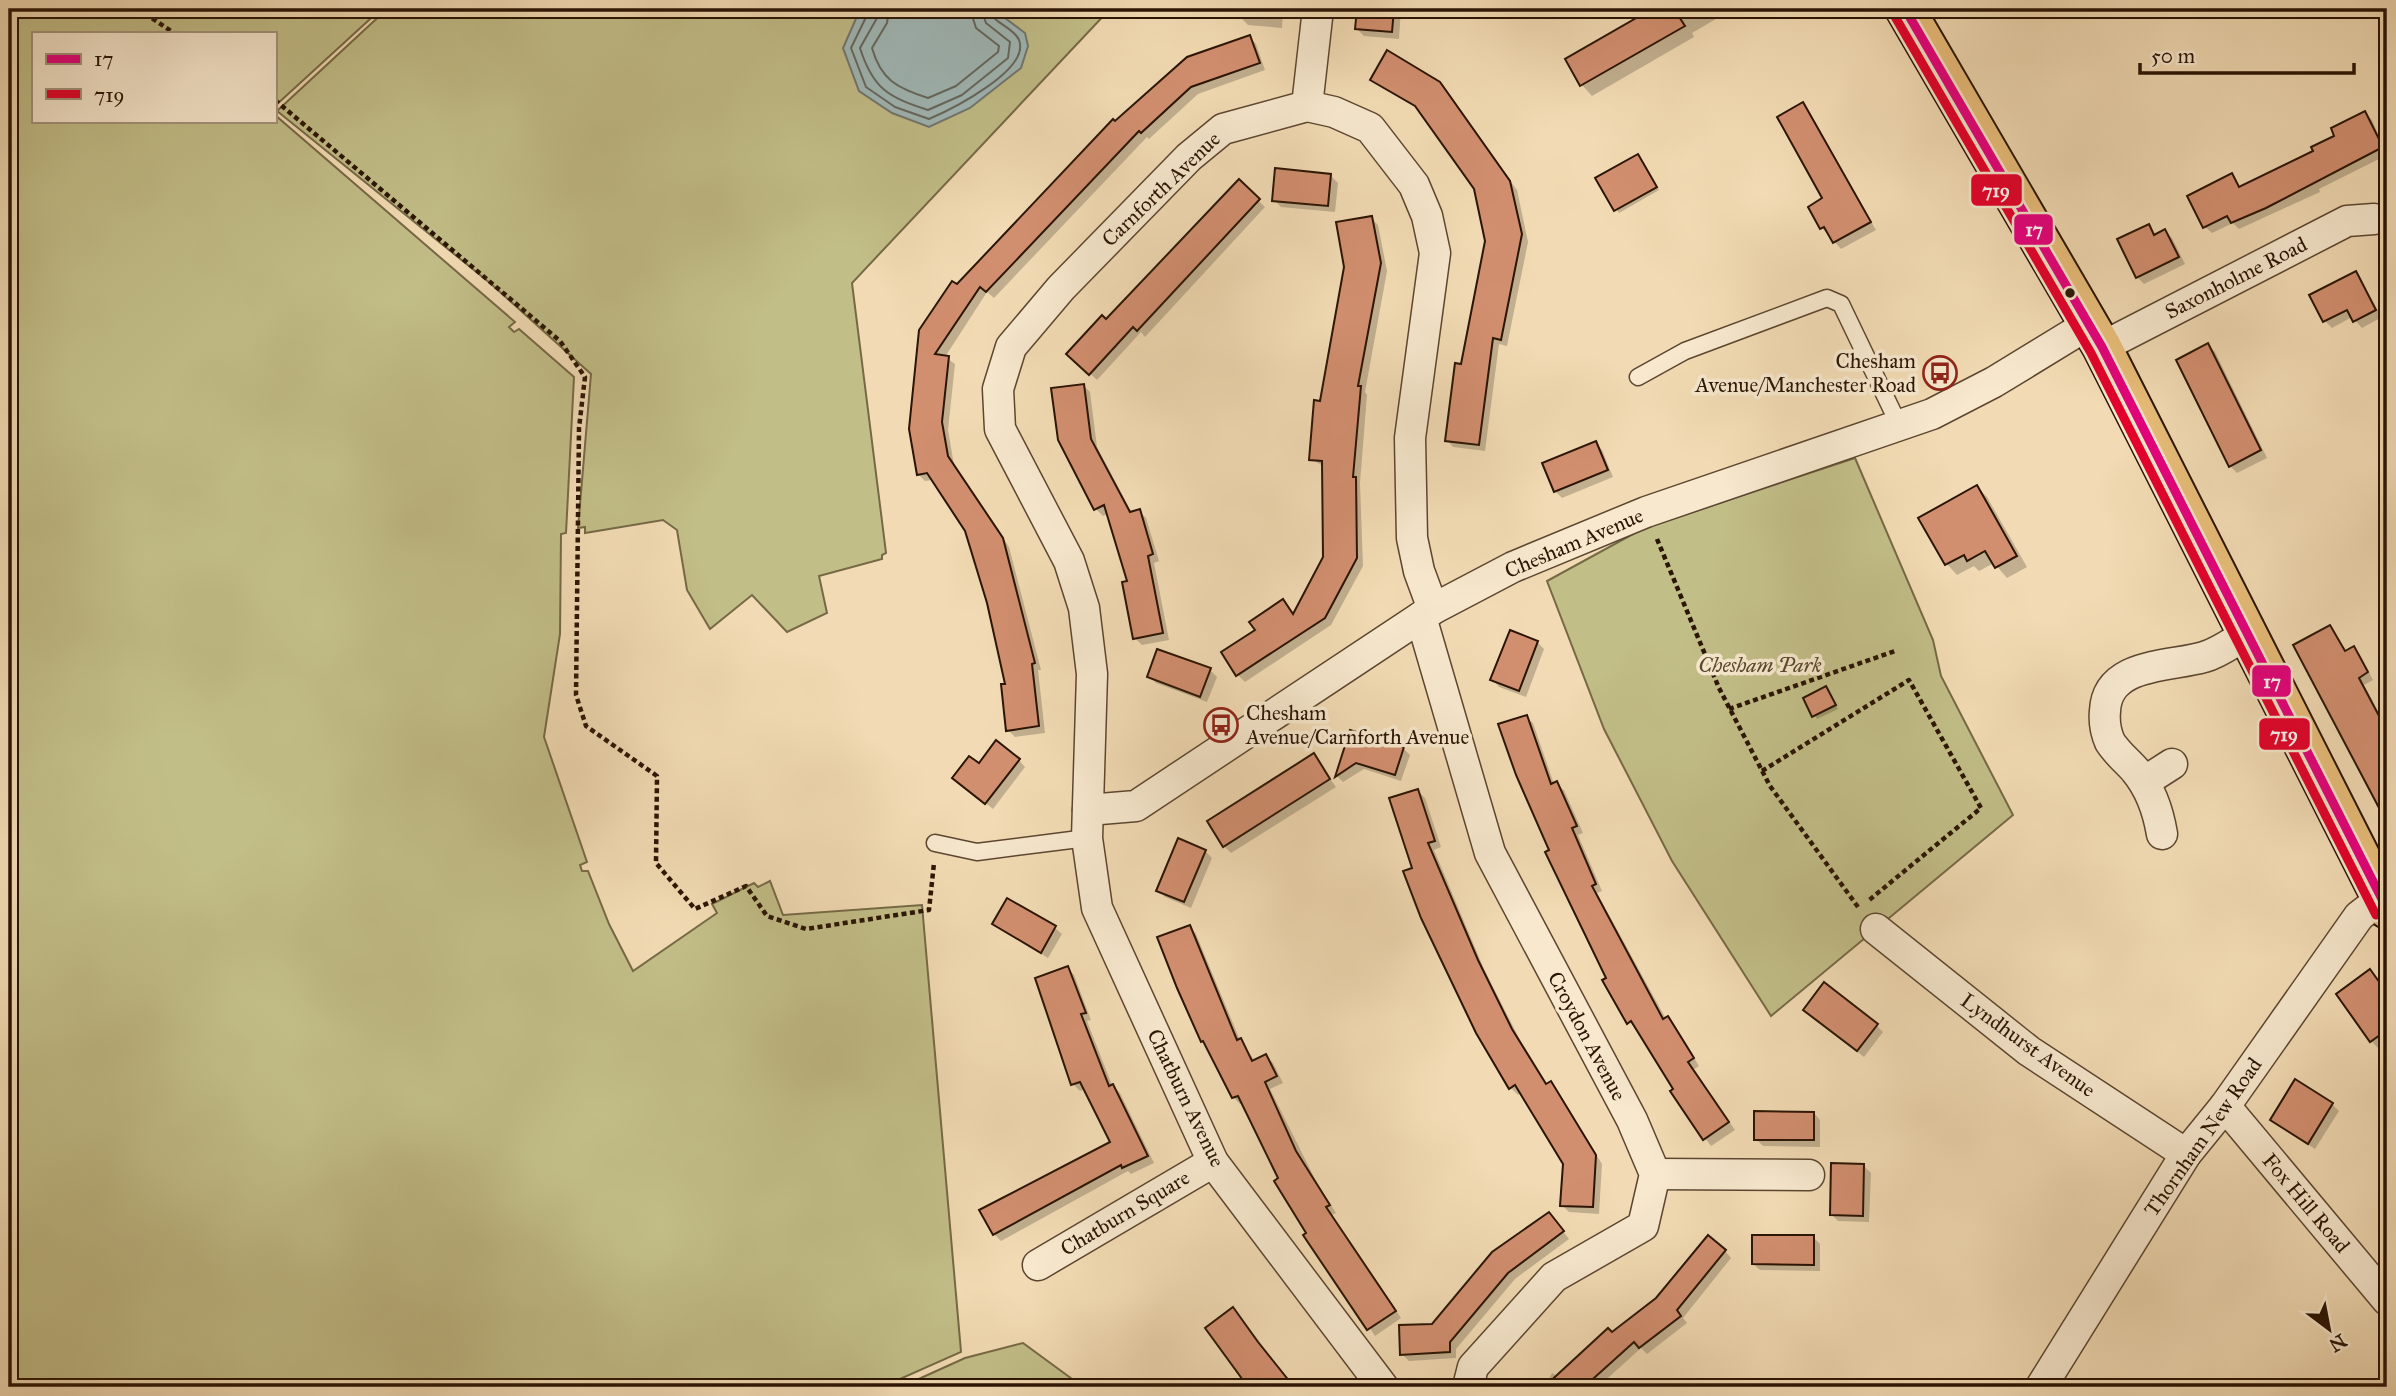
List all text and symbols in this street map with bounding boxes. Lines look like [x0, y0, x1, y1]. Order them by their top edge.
legend [32, 32, 276, 122]
scale bar [2140, 32, 2354, 76]
text: 50 m [2151, 43, 2196, 69]
text: 17 [94, 46, 114, 72]
text: 719 [94, 82, 125, 108]
street label: Carnforth Avenue [1096, 126, 1226, 252]
line badge: 719 [1970, 173, 2023, 207]
text: 719 [1982, 179, 2010, 203]
line badge: 17 [2013, 213, 2054, 246]
text: 17 [2025, 218, 2043, 241]
street label: Saxonholme Road [2161, 231, 2312, 325]
unlabelled marker [2063, 286, 2077, 300]
place label: Chesham Avenue/Manchester Road [1694, 348, 1916, 398]
bus stop icon: Chesham Avenue/Manchester Road [1921, 354, 1959, 392]
street label: Chesham Avenue [1501, 502, 1647, 584]
park label: Chesham Park [1698, 652, 1822, 678]
line badge: 17 [2251, 664, 2292, 698]
text: 17 [2263, 670, 2281, 693]
place label: Chesham Avenue/Carnforth Avenue [1245, 700, 1470, 750]
bus stop icon: Chesham Avenue/Carnforth Avenue [1202, 706, 1240, 744]
line badge: 719 [2258, 717, 2311, 751]
text: 719 [2270, 723, 2298, 747]
street label: Croydon Avenue [1542, 967, 1632, 1105]
street label: Lyndhurst Avenue [1956, 987, 2101, 1103]
street label: Chatburn Avenue [1141, 1025, 1231, 1172]
street label: Thornham New Road [2138, 1052, 2268, 1221]
street label: Fox Hill Road [2257, 1148, 2356, 1259]
street label: Chatburn Square [1056, 1164, 1194, 1262]
north arrow [2294, 1294, 2364, 1364]
text: N [2325, 1329, 2351, 1357]

